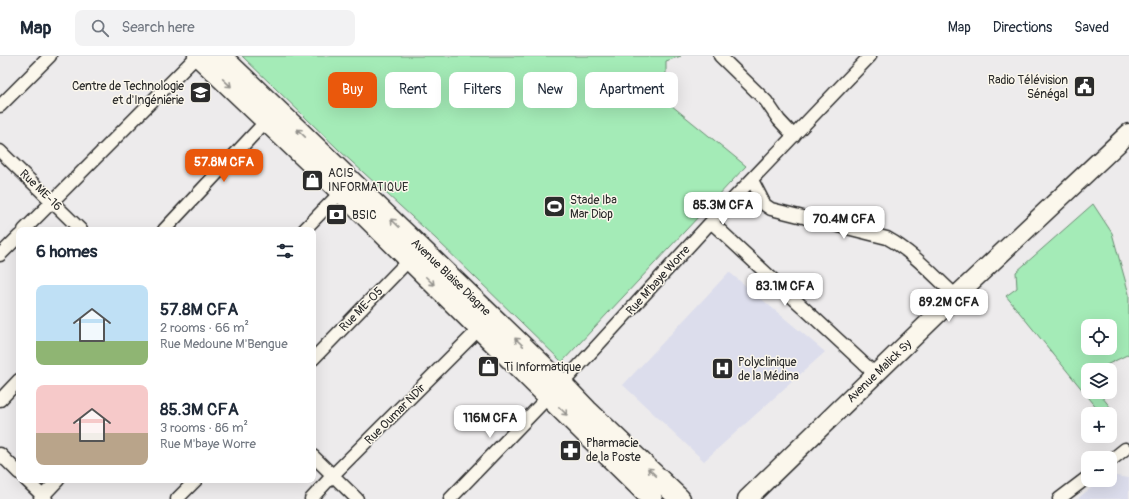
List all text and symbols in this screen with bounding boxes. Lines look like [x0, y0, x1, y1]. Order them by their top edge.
search box [75, 10, 355, 46]
text: Map [20, 16, 51, 40]
icon: search [89, 17, 111, 39]
text: Search here [121, 18, 195, 37]
text: Map [948, 19, 971, 36]
text: Directions [993, 19, 1052, 36]
text: Saved [1074, 19, 1109, 36]
chip: Buy [328, 72, 377, 108]
chip: Rent [385, 72, 441, 108]
chip: Filters [449, 72, 515, 108]
chip: New [523, 72, 577, 108]
chip: Apartment [585, 72, 678, 108]
place label: Radio Télévision Sénégal [988, 73, 1068, 102]
public building icon: Radio Télévision Sénégal [1071, 74, 1097, 100]
one-way arrow [222, 78, 232, 87]
place label: Centre de Technologie et d'Ingénierie [72, 79, 184, 108]
school or university icon: Centre de Technologie et d'Ingénierie [187, 80, 213, 106]
one-way arrow [296, 128, 306, 138]
pin: 57.8M CFA [178, 149, 270, 183]
text: 57.8M CFA [194, 154, 254, 170]
street label: Rue ME-16 [16, 166, 65, 214]
place label: ACIS INFORMATIQUE [328, 166, 408, 195]
shop icon: ACIS INFORMATIQUE [300, 167, 326, 193]
pin: 85.3M CFA [677, 192, 769, 226]
place label: Stade Iba Mar Diop [570, 193, 617, 222]
sports icon: Stade Iba Mar Diop [541, 194, 567, 220]
text: 85.3M CFA [693, 197, 753, 213]
bank icon: BSIC [323, 202, 349, 228]
pin: 70.4M CFA [798, 206, 890, 240]
place label: BSIC [352, 208, 377, 223]
text: 70.4M CFA [813, 211, 875, 227]
one-way arrow [390, 218, 400, 228]
street label: Avenue Blaise Diagne [408, 236, 494, 319]
icon: filters [274, 240, 296, 262]
text: 6 homes [36, 241, 97, 262]
street label: Rue M'baye Worre [623, 242, 694, 318]
pin: 83.1M CFA [739, 273, 831, 307]
one-way arrow [425, 276, 435, 286]
text: 83.1M CFA [756, 278, 814, 294]
street label: Rue ME-05 [336, 284, 386, 335]
pin: 89.2M CFA [903, 289, 995, 323]
text: 89.2M CFA [919, 294, 979, 310]
text: 57.8M CFA [160, 299, 238, 320]
icon: home [68, 301, 116, 349]
map controls [1081, 319, 1117, 487]
button: locate [1081, 319, 1117, 355]
text: 2 rooms · 66 m² [160, 320, 249, 336]
text: Rue Medoune M'Bengue [160, 336, 288, 352]
one-way arrow [514, 337, 524, 347]
street label: Avenue Malick Sy [844, 337, 915, 406]
shop icon: Ti Informatique [476, 354, 502, 380]
place label: Polyclinique de la Médina [738, 355, 799, 384]
hospital icon: Polyclinique de la Médina [709, 356, 735, 382]
place label: Ti Informatique [504, 360, 581, 375]
button: layers [1081, 363, 1117, 399]
street label: Rue Oumar NDir [362, 380, 429, 448]
text: 85.3M CFA [160, 399, 239, 420]
icon: home [68, 401, 116, 449]
pin: 116M CFA [449, 405, 531, 439]
one-way arrow [558, 406, 568, 416]
button: + [1081, 407, 1117, 443]
text: 116M CFA [463, 410, 517, 426]
text: 3 rooms · 86 m² [160, 420, 248, 436]
text: Rue M'baye Worre [160, 436, 256, 452]
place label: Pharmacie de la Poste [586, 436, 641, 465]
pharmacy icon: Pharmacie de la Poste [557, 437, 583, 463]
button: − [1081, 451, 1117, 487]
one-way arrow [647, 467, 657, 477]

